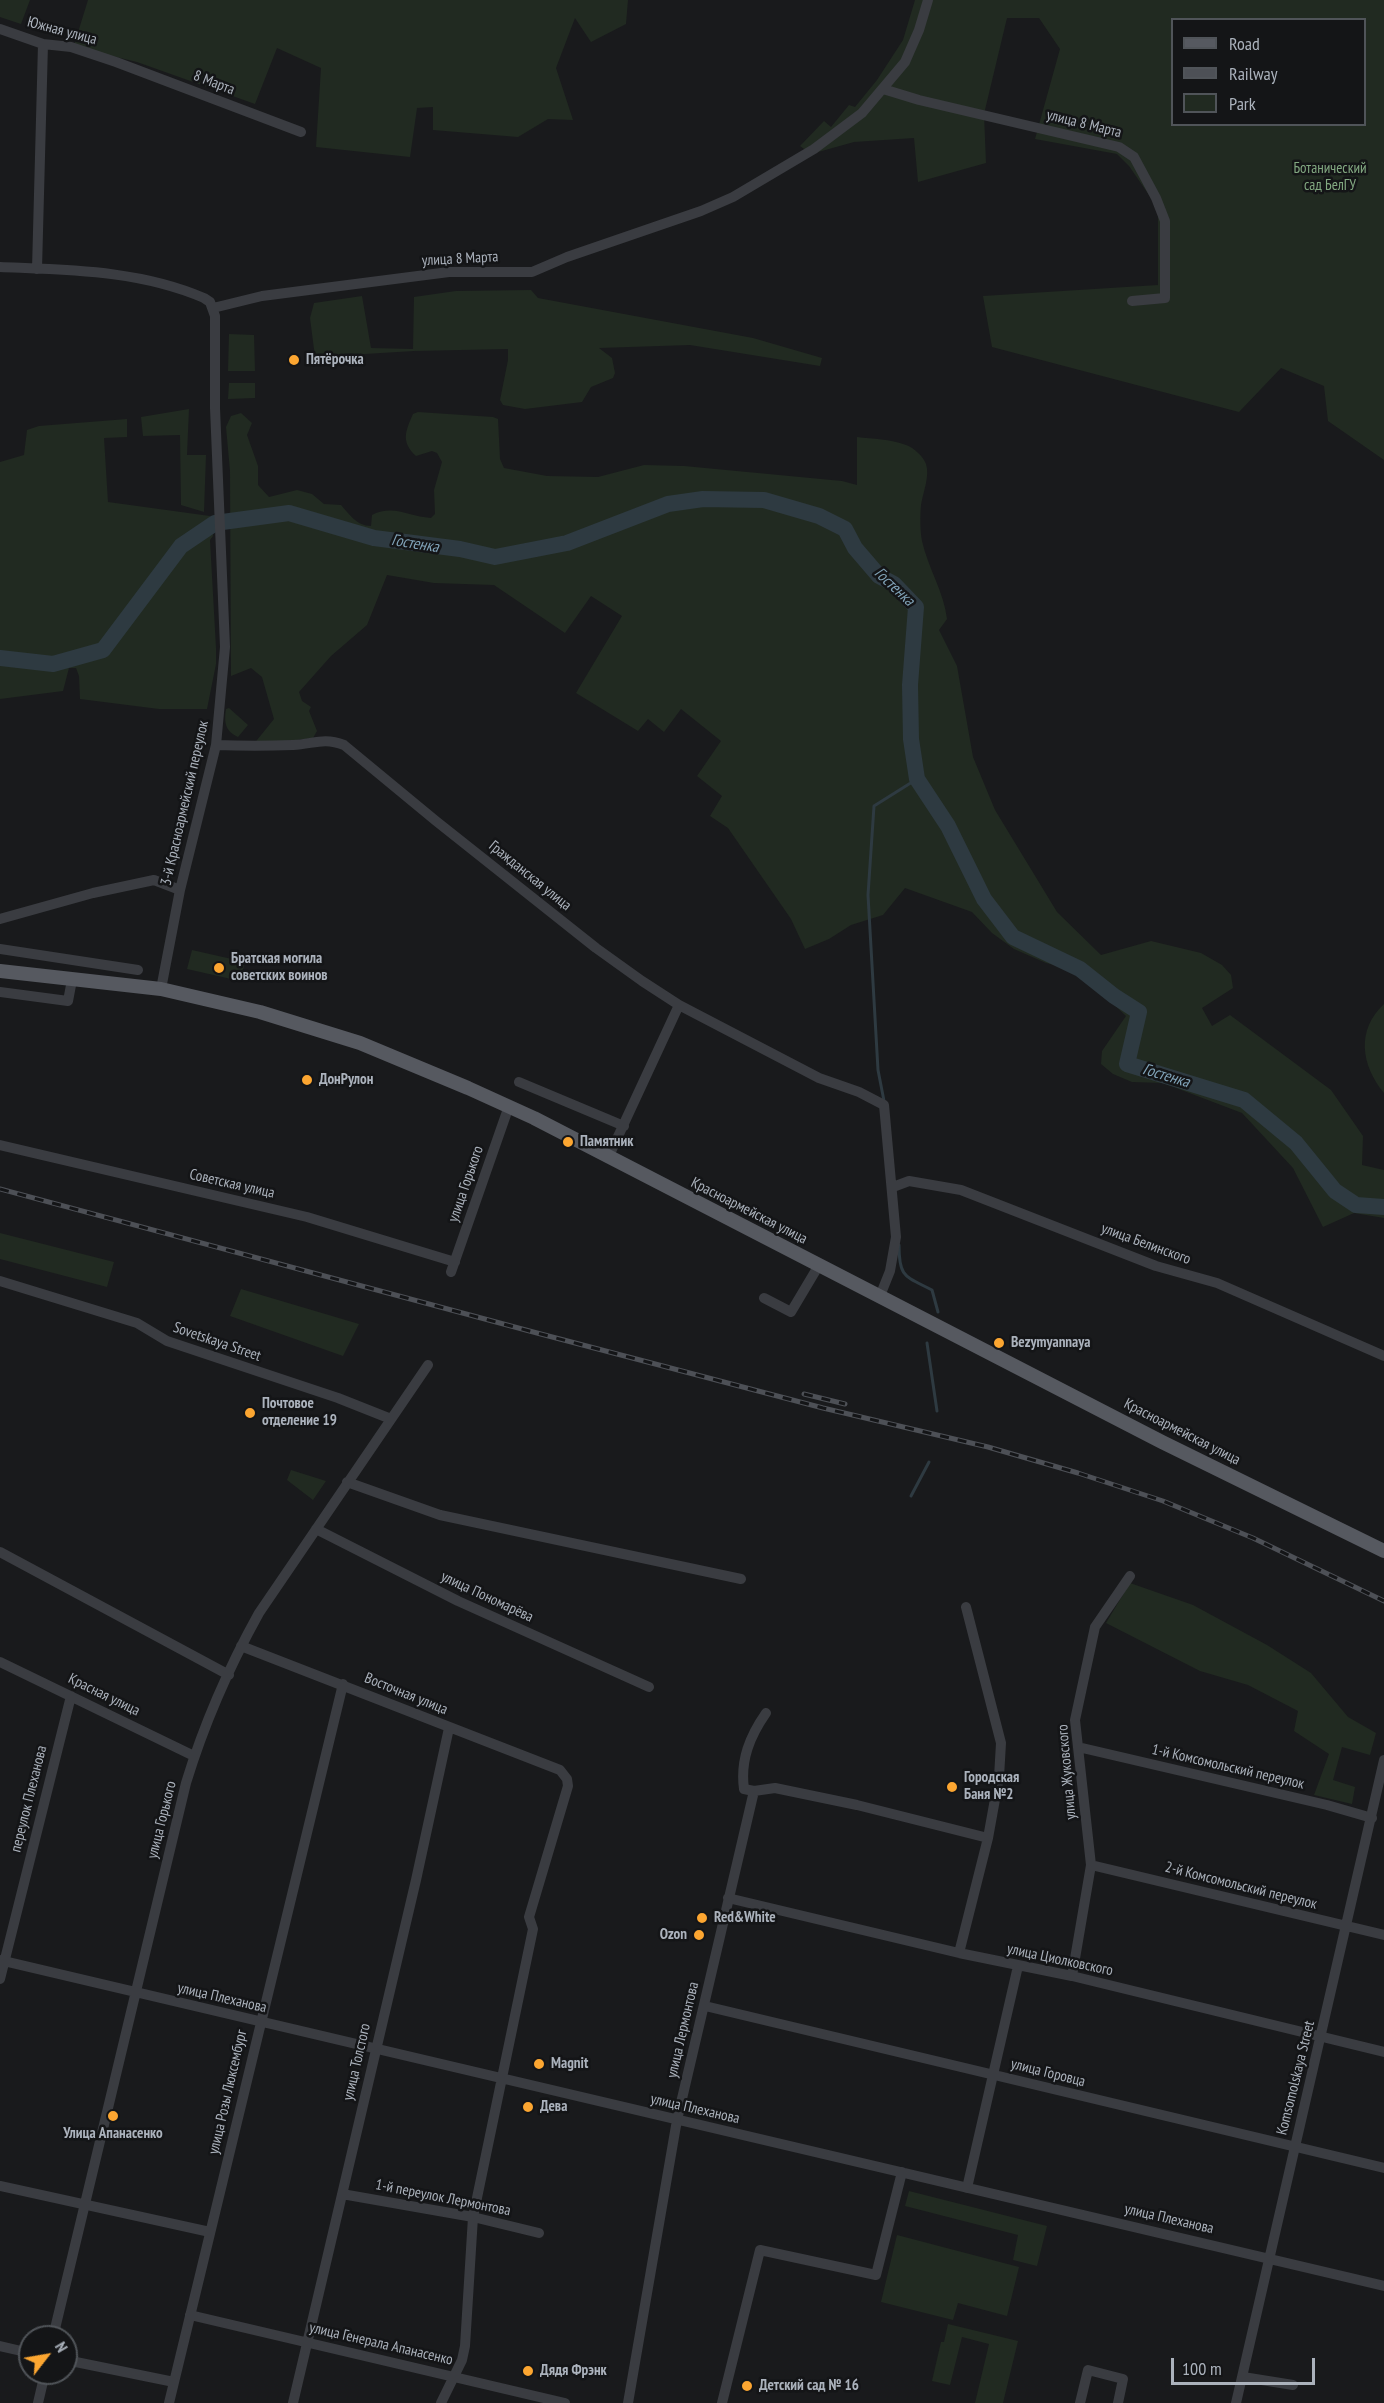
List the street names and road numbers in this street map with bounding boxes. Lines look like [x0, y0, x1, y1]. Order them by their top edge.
street label: Южная улица [25, 13, 99, 49]
street label: 8 Марта [191, 67, 237, 99]
street label: улица 8 Марта [1045, 106, 1123, 142]
street label: улица 8 Марта [421, 248, 499, 270]
street label: 3-й Красноармейский переулок [157, 719, 213, 887]
street label: Гражданская улица [485, 837, 575, 915]
street label: улица Горького [445, 1143, 487, 1225]
street label: Советская улица [188, 1165, 276, 1203]
street label: Красноармейская улица [688, 1174, 810, 1248]
street label: улица Белинского [1099, 1219, 1193, 1269]
street label: Sovetskaya Street [171, 1319, 263, 1365]
street label: Красноармейская улица [1121, 1395, 1243, 1469]
street label: улица Пономарёва [438, 1568, 536, 1626]
street label: Восточная улица [362, 1669, 450, 1719]
street label: Красная улица [65, 1670, 143, 1720]
street label: улица Жуковского [1054, 1724, 1080, 1820]
street label: 1-й Комсомольский переулок [1150, 1741, 1306, 1793]
street label: переулок Плеханова [7, 1744, 51, 1854]
street label: улица Горького [144, 1779, 180, 1861]
street label: 2-й Комсомольский переулок [1163, 1858, 1319, 1914]
street label: улица Циолковского [1005, 1940, 1115, 1980]
street label: улица Плеханова [176, 1979, 268, 2017]
street label: улица Лермонтова [663, 1980, 703, 2080]
street label: Komsomolskaya Street [1273, 2019, 1319, 2137]
street label: улица Толстого [339, 2022, 375, 2102]
street label: улица Розы Люксембург [205, 2028, 251, 2156]
street label: улица Горовца [1009, 2055, 1087, 2091]
street label: улица Плеханова [649, 2090, 741, 2128]
street label: 1-й переулок Лермонтова [374, 2176, 512, 2220]
street label: улица Плеханова [1123, 2200, 1215, 2238]
street label: улица Генерала Апанасенко [308, 2319, 454, 2369]

